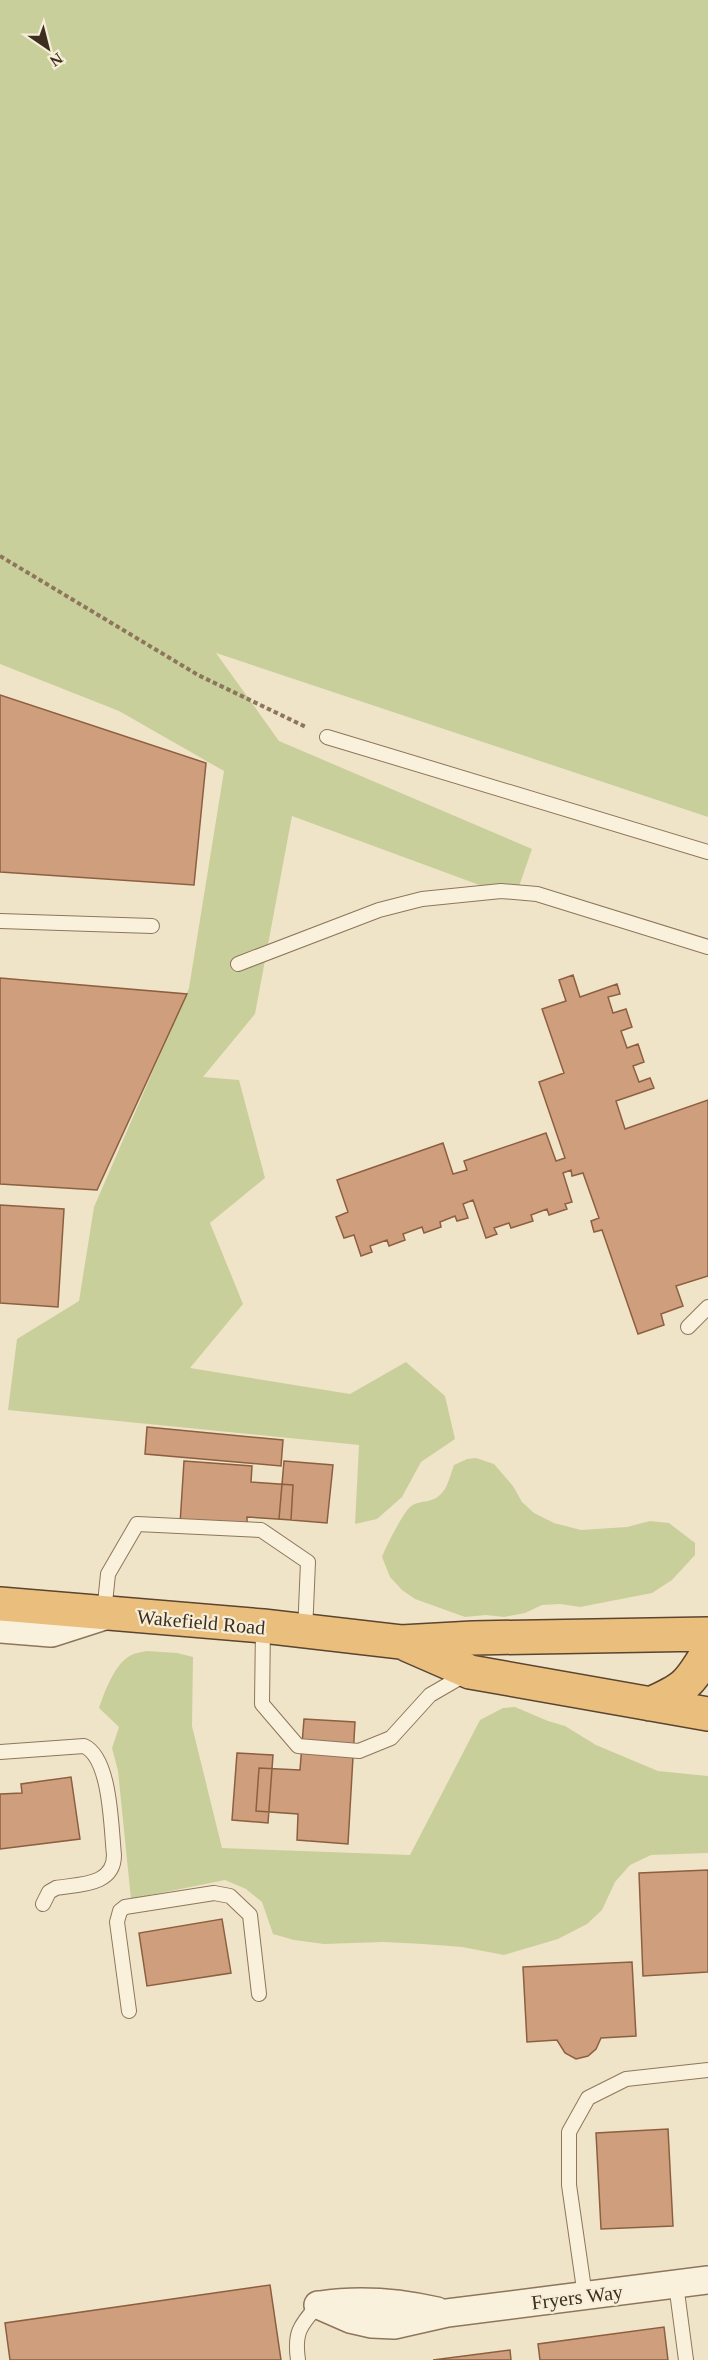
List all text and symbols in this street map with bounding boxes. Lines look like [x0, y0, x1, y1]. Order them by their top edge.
north arrow [18, 18, 78, 78]
text: N [46, 50, 66, 70]
street label: Wakefield Road [136, 1605, 266, 1639]
street label: Fryers Way [530, 2280, 624, 2315]

